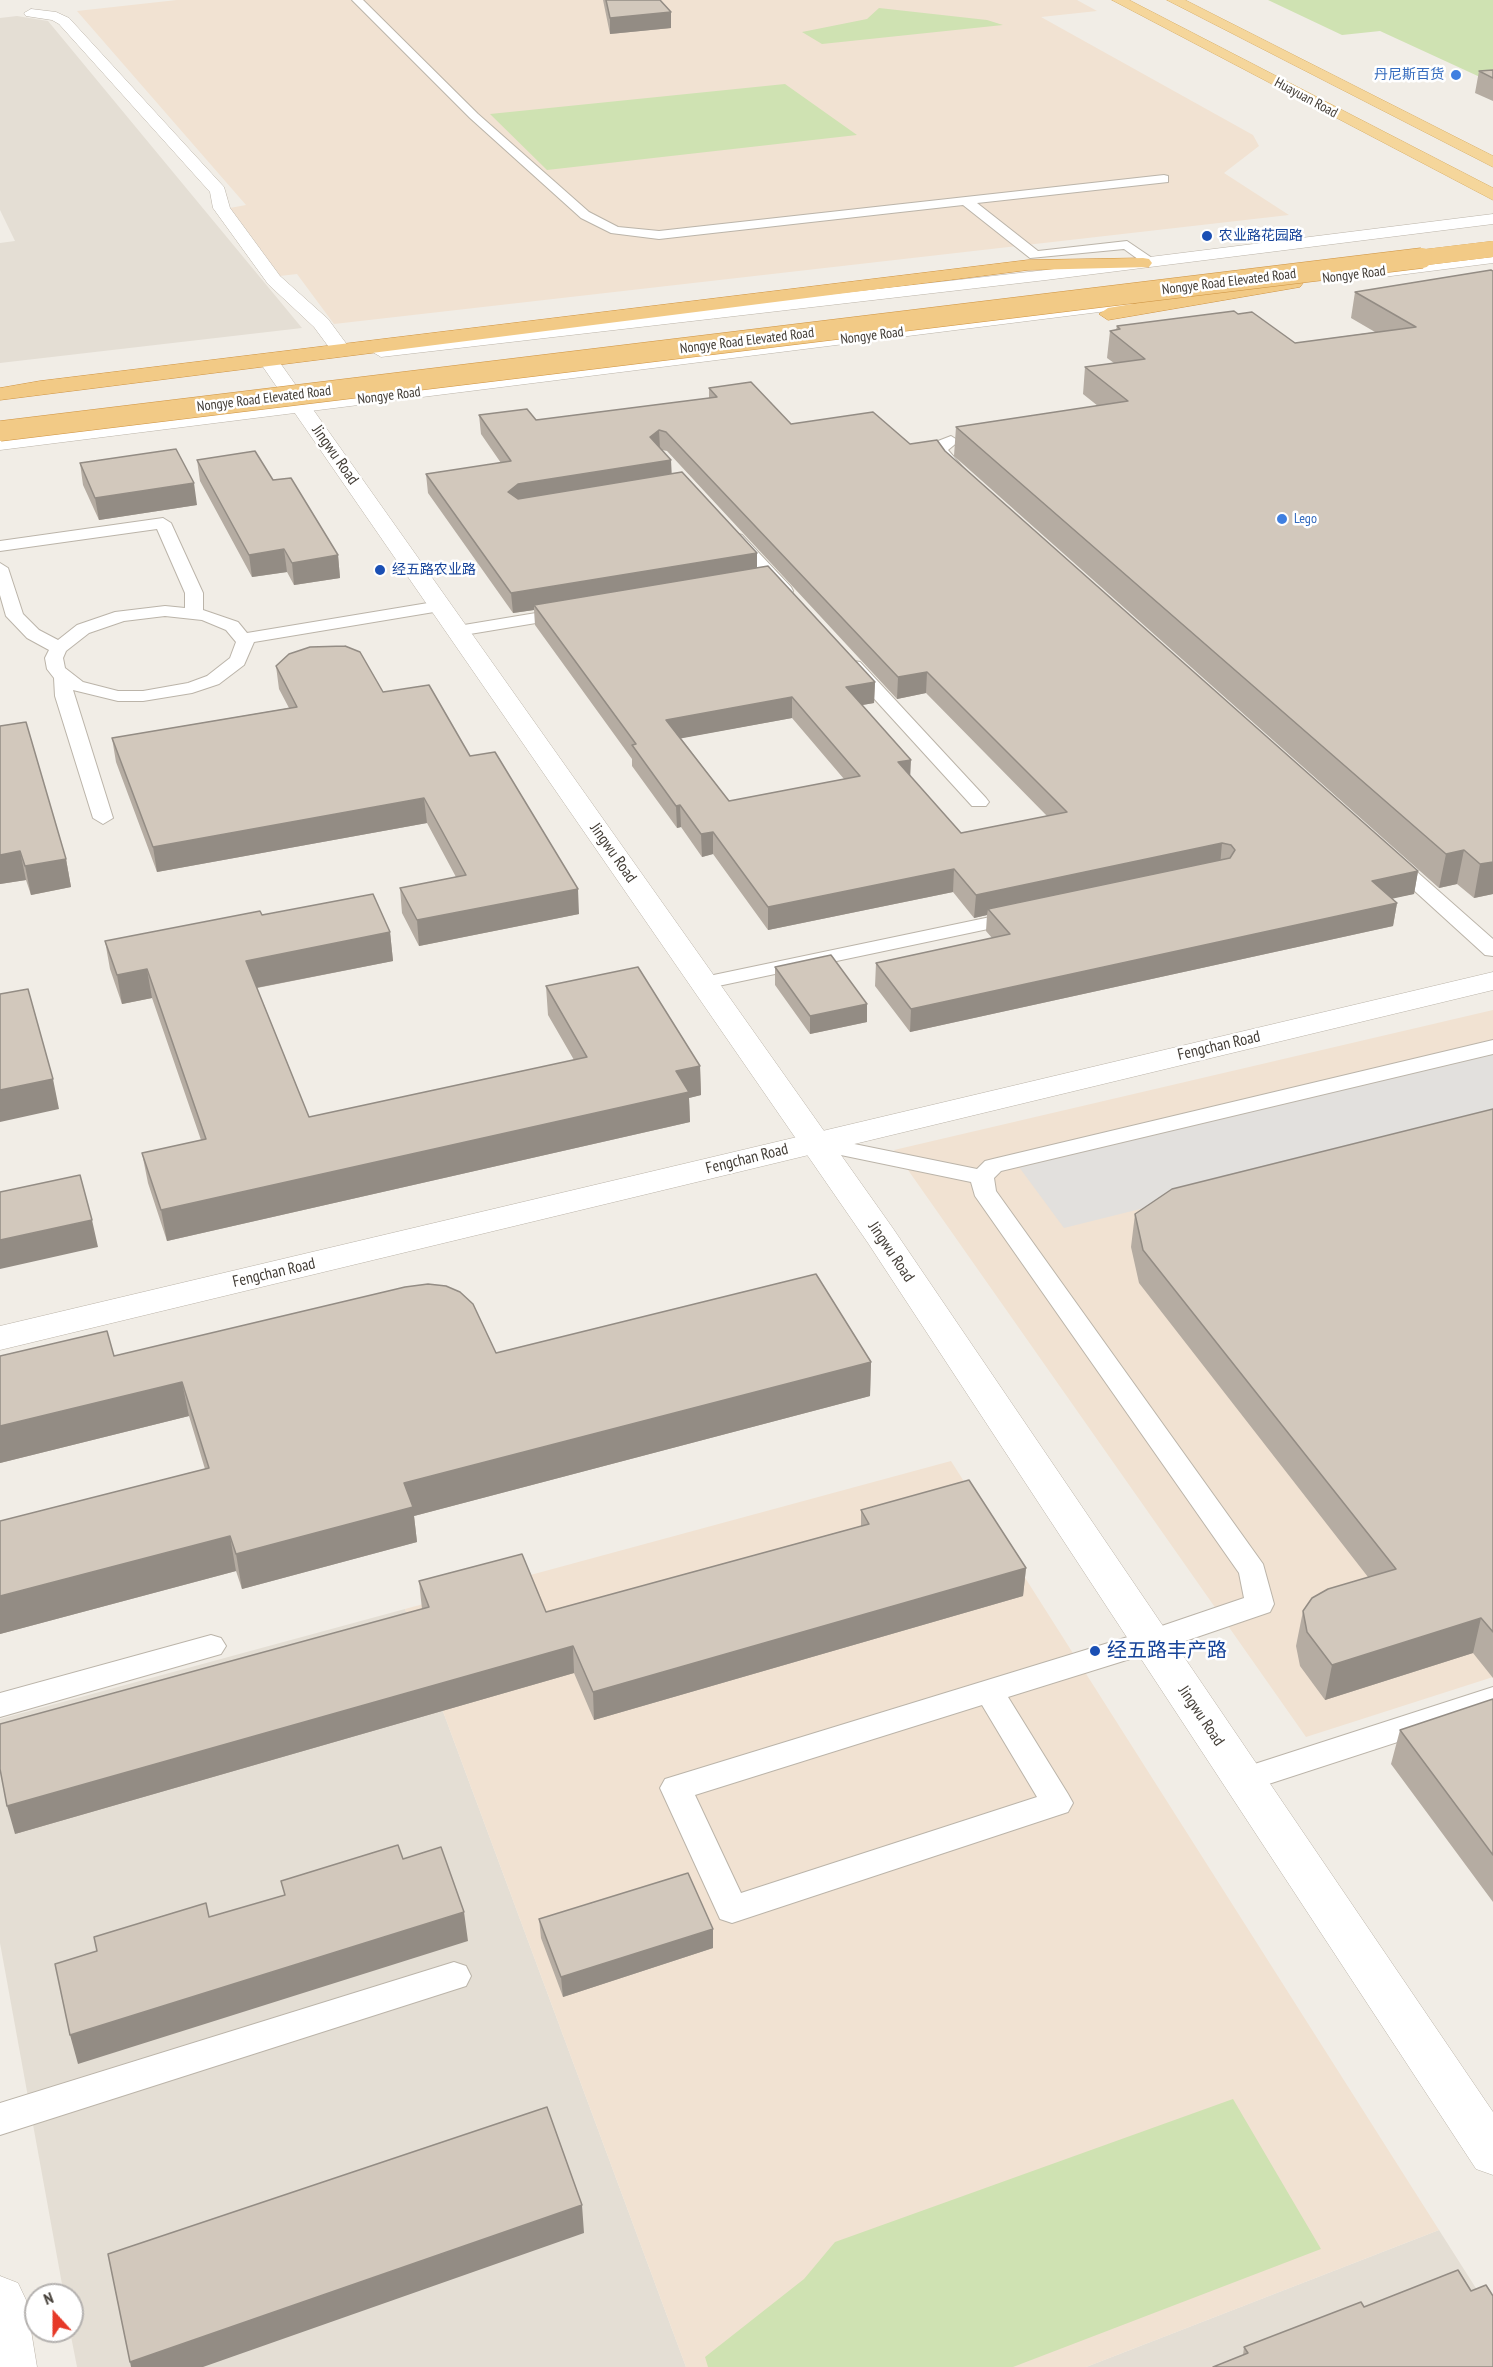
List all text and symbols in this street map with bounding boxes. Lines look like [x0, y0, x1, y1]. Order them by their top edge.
place label: 丹尼斯百货 [1374, 67, 1444, 83]
marker: 丹尼斯百货 [1449, 68, 1463, 82]
street label: Huayuan Road [1272, 74, 1340, 122]
place label: 农业路花园路 [1219, 228, 1303, 244]
marker: 农业路花园路 [1200, 229, 1214, 243]
street label: Nongye Road [1321, 263, 1387, 287]
street label: Nongye Road Elevated Road [1161, 265, 1297, 299]
street label: Nongye Road Elevated Road [679, 324, 815, 358]
street label: Nongye Road [839, 324, 905, 348]
street label: Nongye Road Elevated Road [196, 382, 332, 416]
street label: Nongye Road [356, 384, 422, 408]
street label: Jingwu Road [308, 422, 362, 488]
place label: Lego [1294, 511, 1317, 527]
marker: Lego [1275, 512, 1289, 526]
place label: 经五路农业路 [392, 562, 476, 578]
marker: 经五路农业路 [373, 563, 387, 577]
street label: Jingwu Road [586, 820, 640, 886]
street label: Fengchan Road [1176, 1027, 1262, 1065]
street label: Fengchan Road [704, 1140, 790, 1178]
street label: Jingwu Road [864, 1218, 918, 1286]
street label: Fengchan Road [231, 1254, 317, 1292]
place label: 经五路丰产路 [1107, 1639, 1227, 1663]
marker: 经五路丰产路 [1088, 1644, 1102, 1658]
street label: Jingwu Road [1174, 1682, 1228, 1750]
north arrow [24, 2283, 84, 2343]
text: N [41, 2287, 56, 2309]

